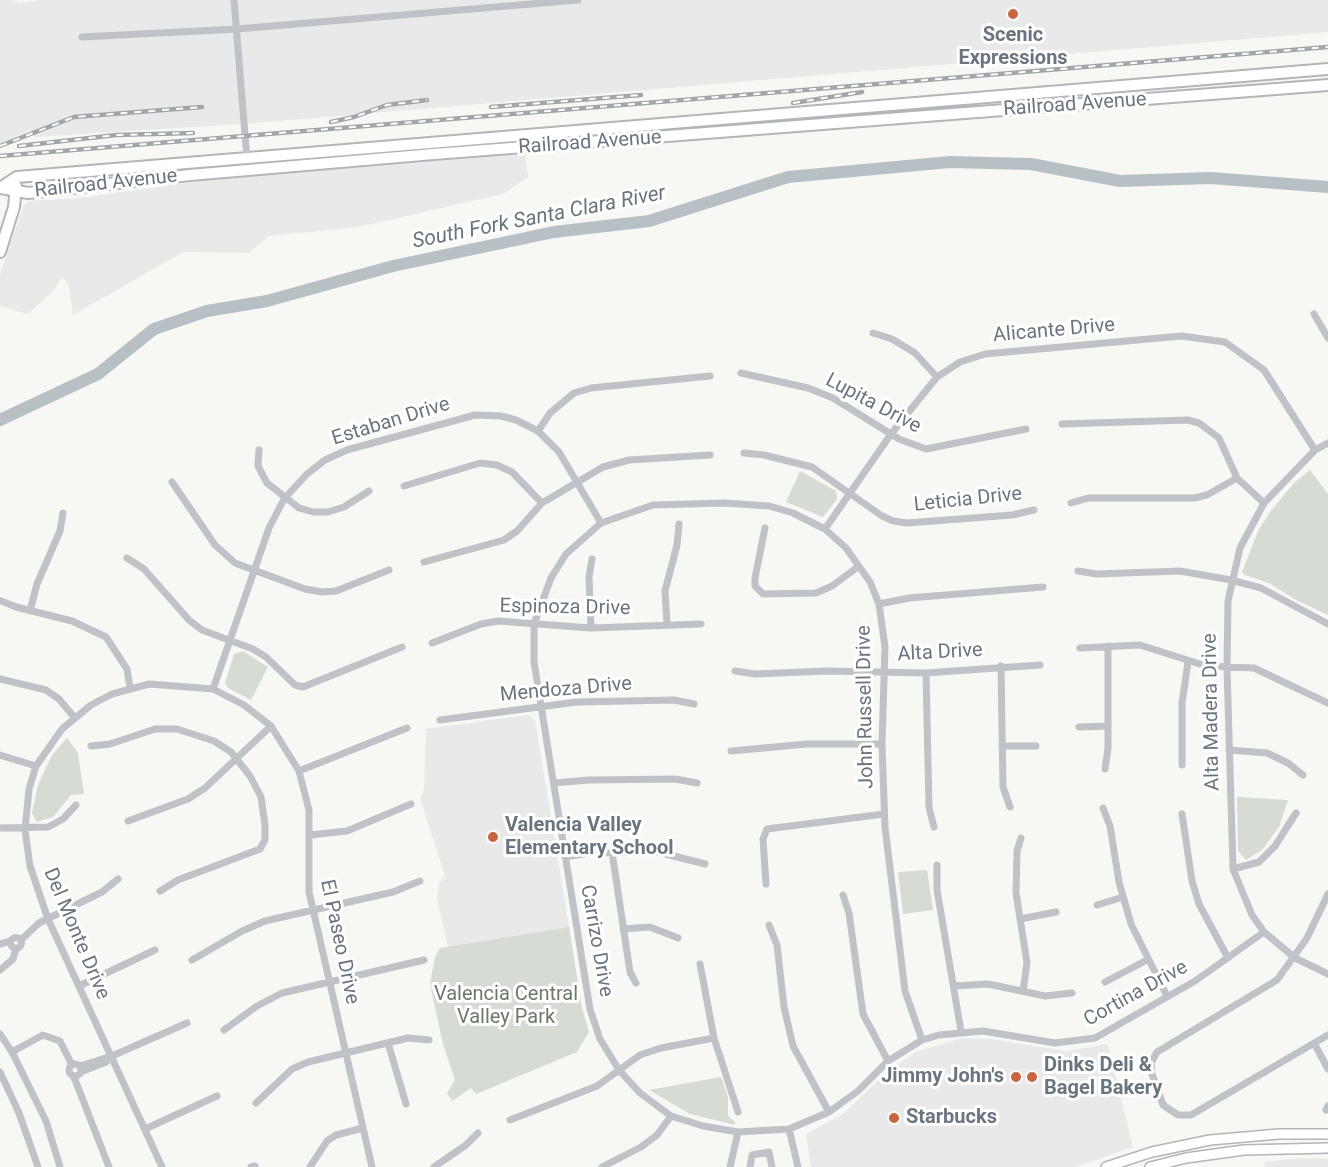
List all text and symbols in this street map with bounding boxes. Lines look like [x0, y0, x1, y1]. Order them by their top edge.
marker: Scenic Expressions [1006, 7, 1020, 21]
place label: Scenic Expressions [958, 24, 1068, 71]
street label: Railroad Avenue [1003, 88, 1147, 122]
street label: Railroad Avenue [518, 126, 662, 160]
street label: Railroad Avenue [33, 165, 179, 203]
water label: South Fork Santa Clara River [410, 181, 668, 255]
street label: Alicante Drive [992, 314, 1116, 348]
street label: Lupita Drive [821, 369, 925, 439]
street label: Estaban Drive [329, 393, 453, 451]
street label: Leticia Drive [913, 482, 1023, 518]
street label: Espinoza Drive [499, 595, 631, 621]
street label: John Russell Drive [853, 625, 879, 789]
street label: Alta Madera Drive [1199, 633, 1225, 791]
street label: Alta Drive [897, 639, 983, 667]
street label: Mendoza Drive [499, 672, 633, 708]
place label: Valencia Valley Elementary School [505, 814, 673, 861]
marker: Valencia Valley Elementary School [486, 830, 500, 844]
street label: Del Monte Drive [38, 865, 114, 1003]
street label: El Paseo Drive [314, 877, 364, 1007]
street label: Carrizo Drive [574, 883, 618, 999]
street label: Cortina Drive [1080, 956, 1192, 1032]
park label: Valencia Central Valley Park [434, 983, 578, 1030]
place label: Dinks Deli & Bagel Bakery [1044, 1054, 1162, 1101]
place label: Jimmy John's [881, 1065, 1004, 1089]
marker: Jimmy John's [1009, 1070, 1023, 1084]
marker: Dinks Deli & Bagel Bakery [1025, 1070, 1039, 1084]
place label: Starbucks [906, 1106, 997, 1130]
marker: Starbucks [887, 1111, 901, 1125]

